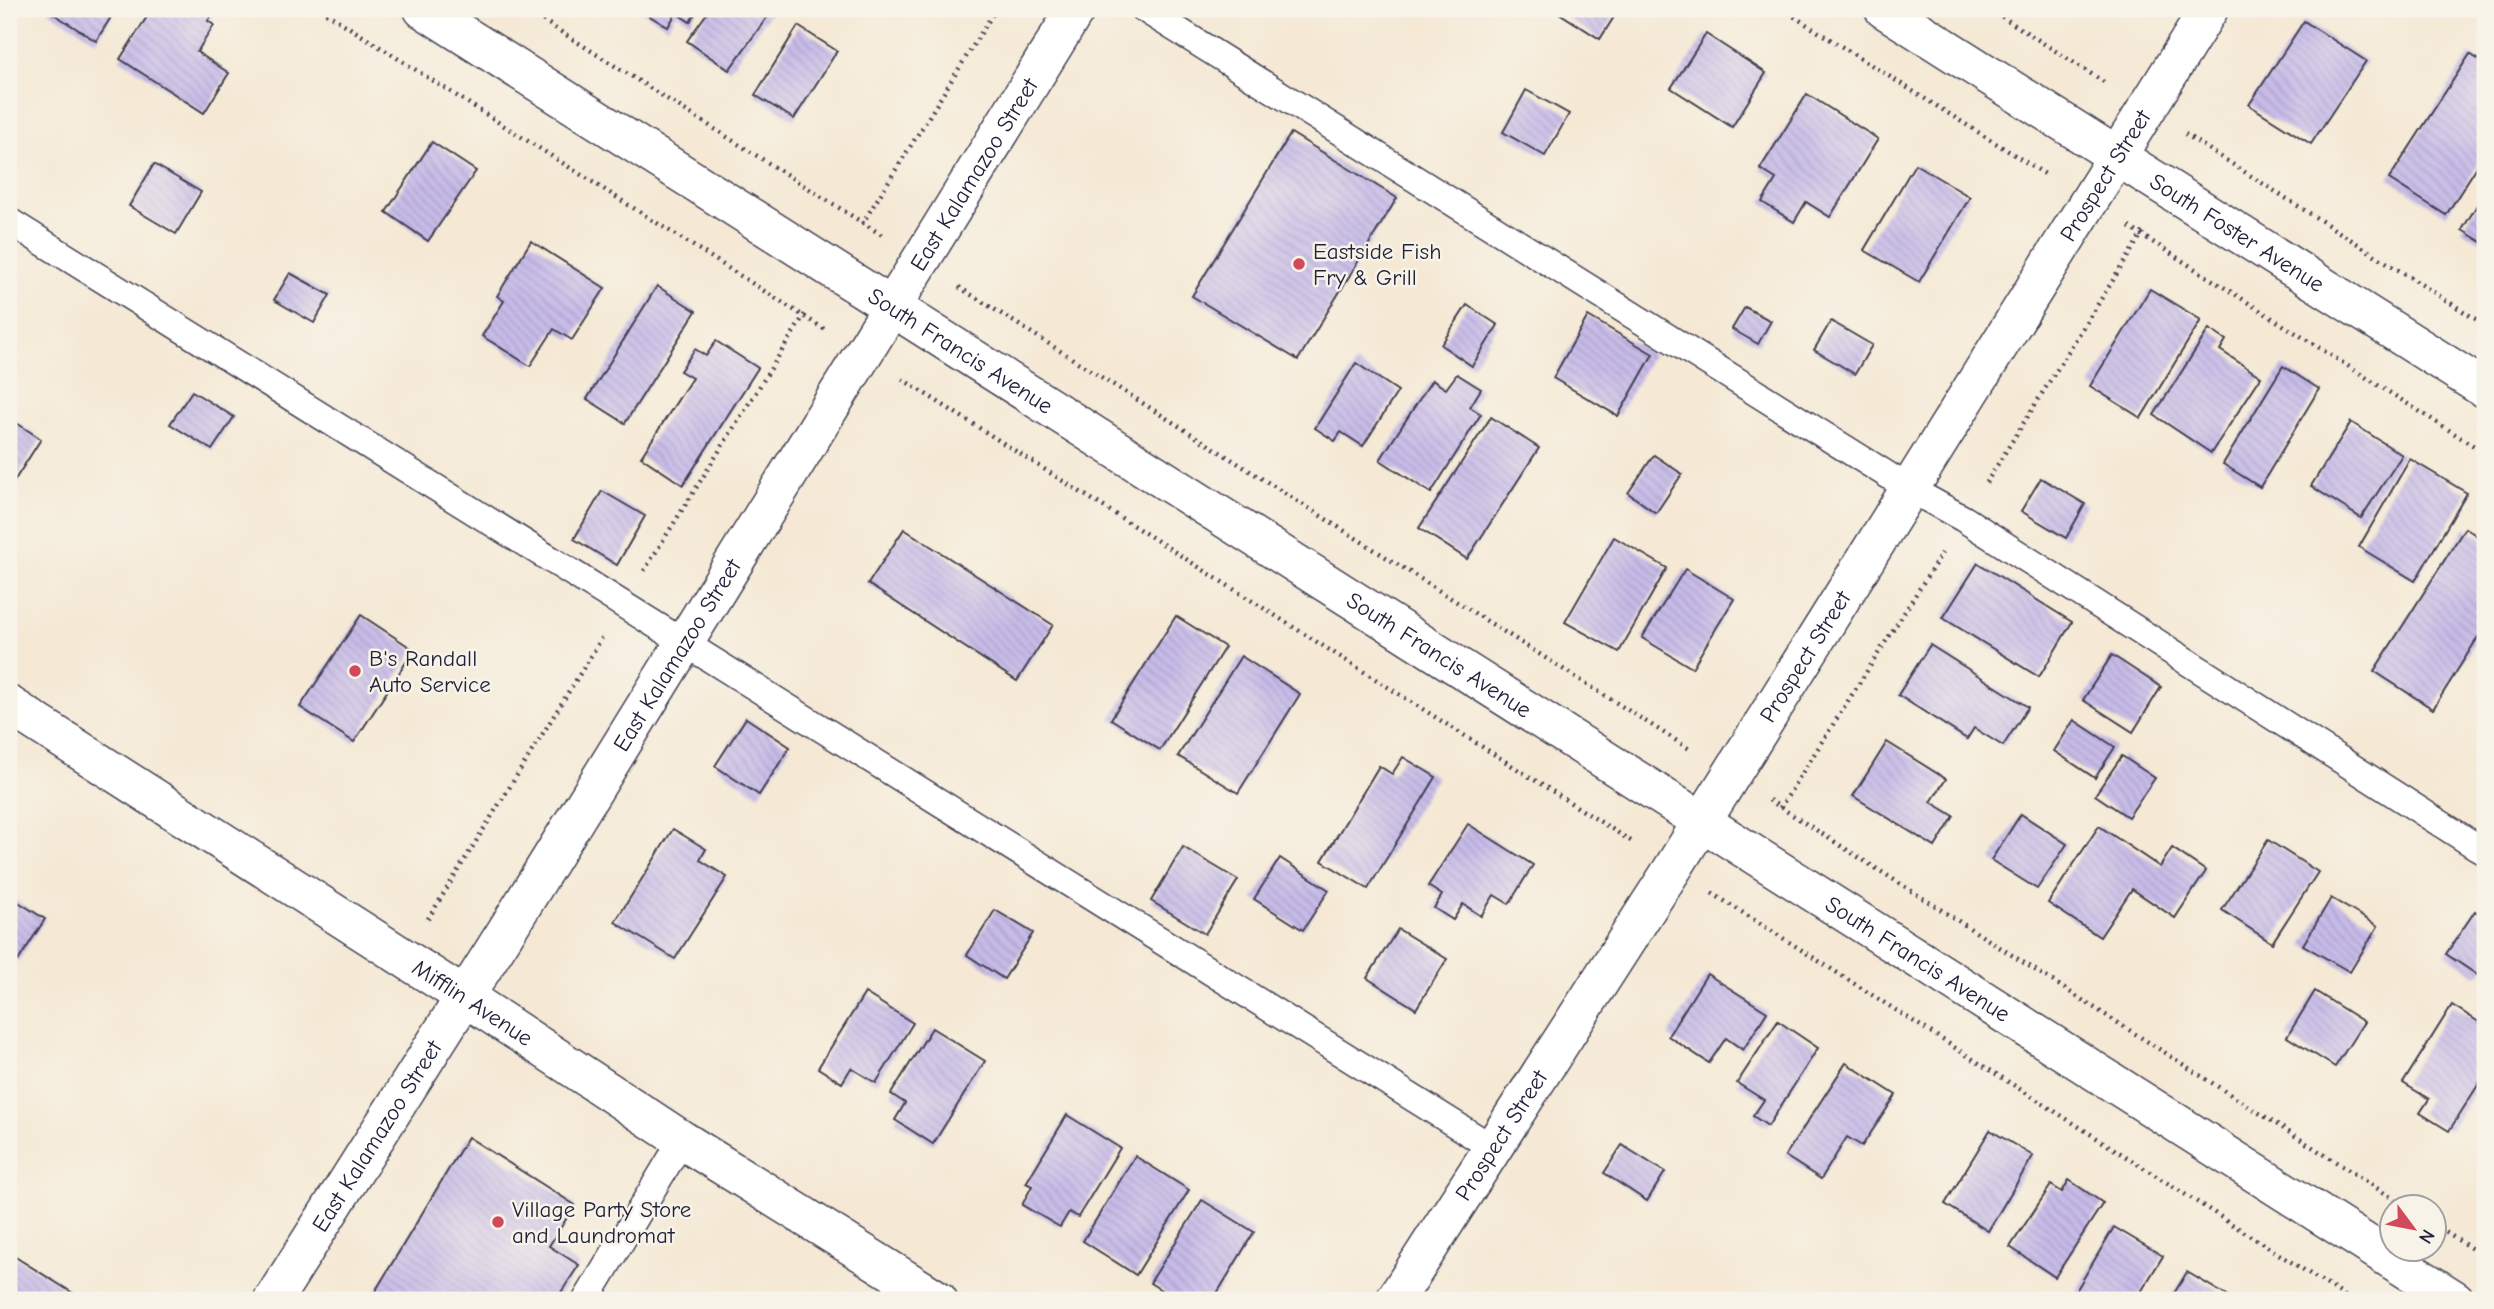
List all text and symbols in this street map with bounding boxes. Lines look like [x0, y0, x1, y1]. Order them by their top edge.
street label: East Kalamazoo Street [904, 72, 1044, 276]
street label: Prospect Street [2054, 104, 2157, 246]
street label: South Foster Avenue [2145, 167, 2330, 298]
place label: Eastside Fish Fry & Grill [1313, 238, 1441, 291]
marker: Eastside Fish Fry & Grill [1291, 256, 1307, 272]
street label: South Francis Avenue [863, 282, 1058, 419]
street label: East Kalamazoo Street [607, 553, 747, 756]
street label: Prospect Street [1754, 585, 1857, 727]
street label: South Francis Avenue [1342, 586, 1537, 723]
place label: B's Randall Auto Service [369, 645, 491, 698]
marker: B's Randall Auto Service [347, 663, 363, 679]
street label: South Francis Avenue [1820, 890, 2015, 1027]
street label: Mifflin Avenue [408, 954, 538, 1052]
street label: East Kalamazoo Street [306, 1034, 448, 1237]
street label: Prospect Street [1449, 1064, 1554, 1206]
north arrow [2378, 1194, 2448, 1264]
place label: Village Party Store and Laundromat [512, 1196, 691, 1249]
marker: Village Party Store and Laundromat [490, 1214, 506, 1230]
text: N [2414, 1225, 2439, 1248]

